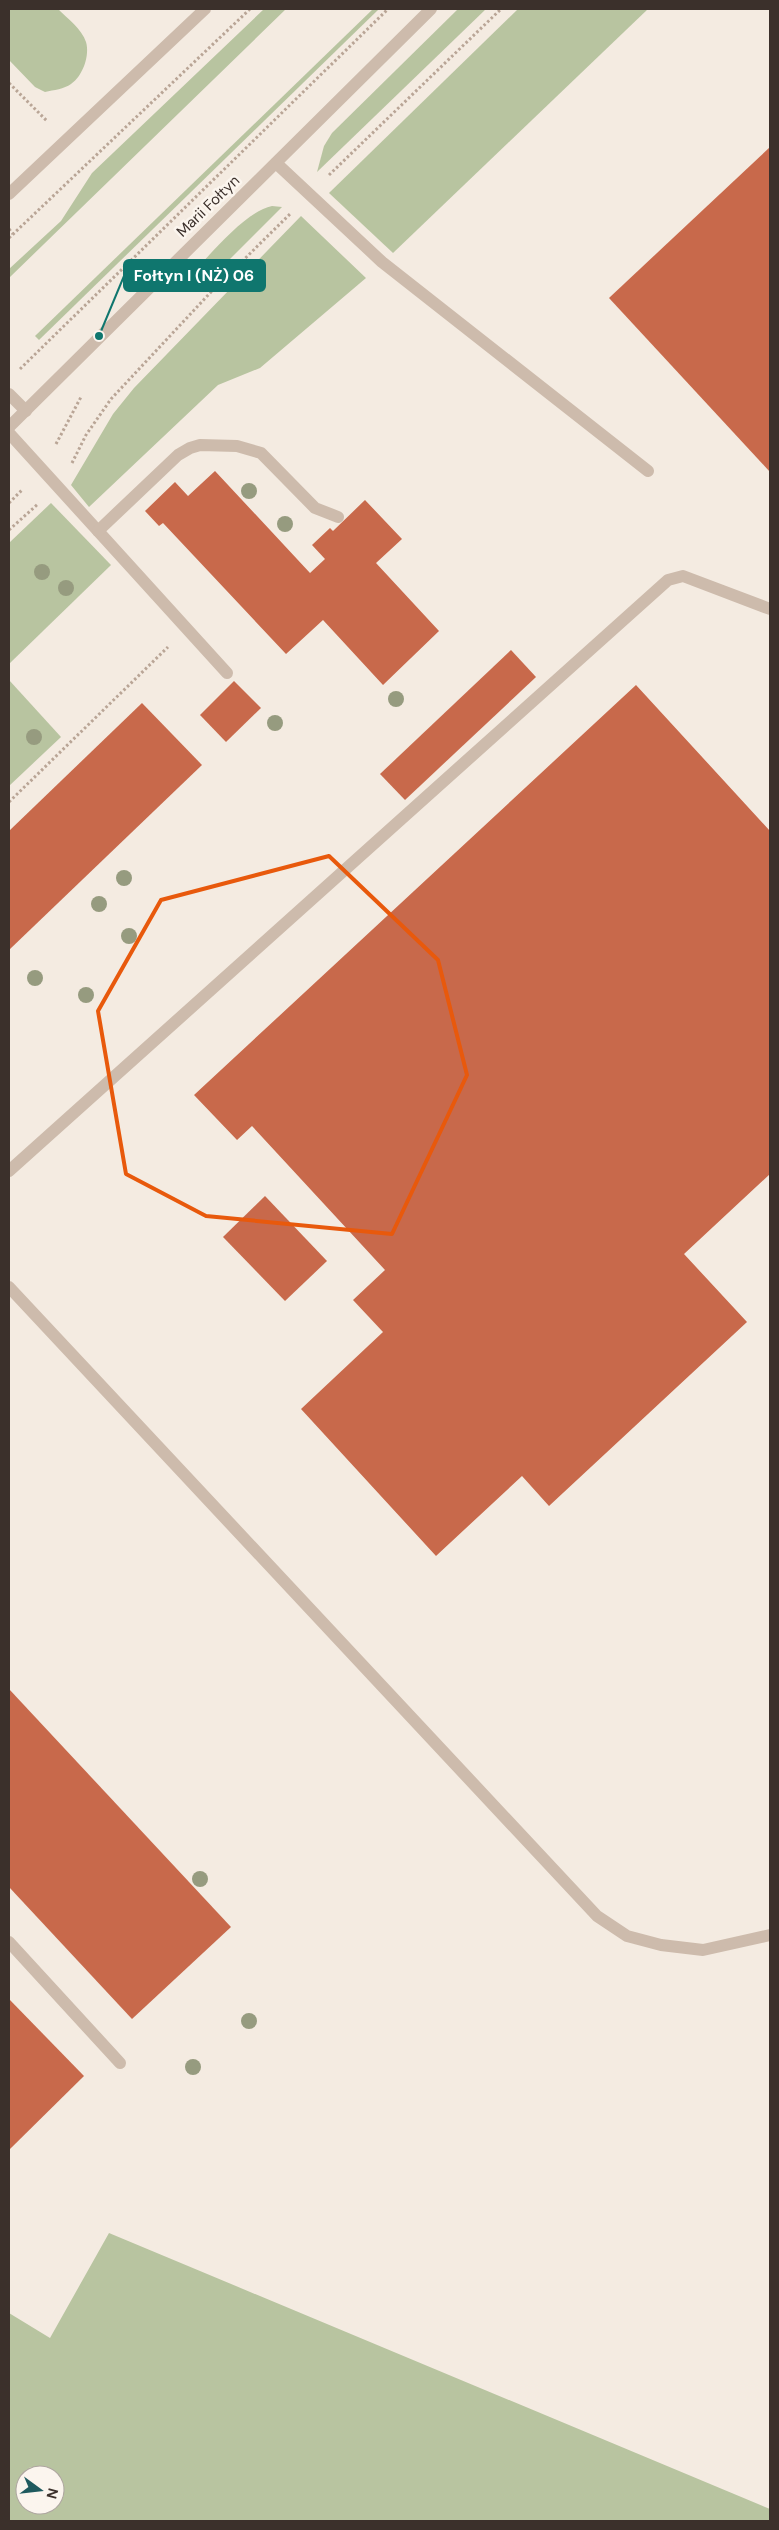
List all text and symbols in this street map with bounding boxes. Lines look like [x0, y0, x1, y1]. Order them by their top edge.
street label: Marii Fołtyn [172, 171, 244, 241]
callout: Fołtyn I (NŻ) 06 [124, 260, 265, 291]
text: Fołtyn I (NŻ) 06 [134, 265, 254, 286]
north arrow [15, 2465, 65, 2515]
text: N [43, 2486, 63, 2501]

